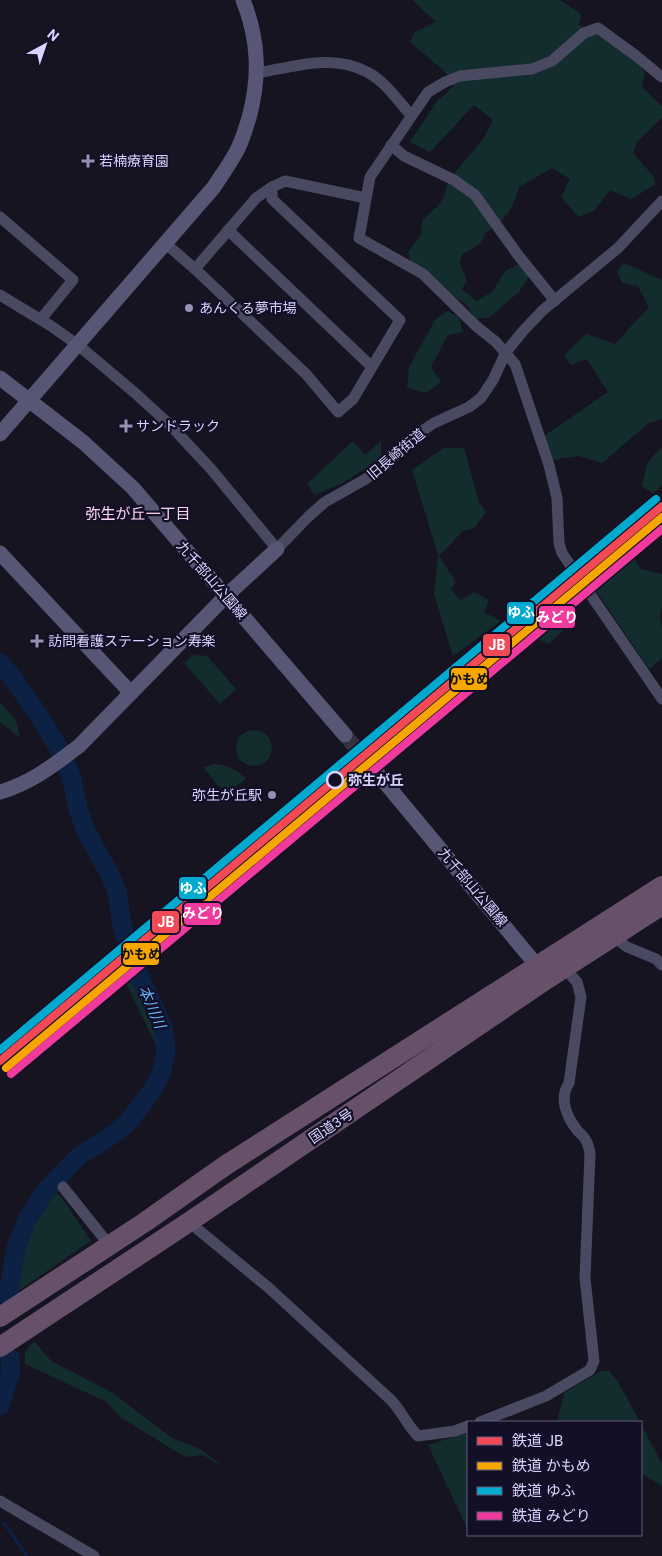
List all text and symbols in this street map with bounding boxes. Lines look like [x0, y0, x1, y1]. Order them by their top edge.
north arrow [20, 20, 70, 70]
text: N [44, 26, 62, 44]
place label: 若楠療育園 [99, 153, 169, 169]
marker: 若楠療育園 [81, 154, 95, 168]
place label: あんくる夢市場 [199, 300, 297, 316]
marker: あんくる夢市場 [183, 302, 195, 314]
place label: サンドラック [136, 418, 220, 434]
marker: サンドラック [120, 420, 132, 432]
street label: 旧長崎街道 [364, 425, 428, 483]
district label: 弥生が丘一丁目 [85, 505, 191, 523]
street label: 九千部山公園線 [174, 538, 250, 622]
line badge: ゆふ [506, 601, 535, 625]
text: ゆふ [507, 604, 535, 620]
line badge: みどり [538, 605, 576, 629]
text: みどり [536, 609, 578, 625]
place label: 訪問看護ステーション寿楽 [48, 633, 216, 649]
line badge: JB [482, 633, 511, 657]
marker: 訪問看護ステーション寿楽 [30, 634, 44, 648]
text: JB [489, 637, 505, 653]
line badge: かもめ [450, 667, 488, 691]
text: かもめ [448, 671, 490, 687]
marker: 弥生が丘 [326, 771, 344, 789]
place label: 弥生が丘 [348, 772, 404, 788]
place label: 弥生が丘駅 [192, 787, 262, 803]
marker: 弥生が丘駅 [266, 789, 278, 801]
street label: 九千部山公園線 [435, 844, 511, 930]
line badge: ゆふ [178, 876, 207, 900]
text: ゆふ [179, 880, 207, 896]
line badge: みどり [183, 902, 222, 926]
text: みどり [182, 905, 224, 921]
line badge: JB [151, 910, 180, 934]
text: JB [158, 914, 174, 930]
line badge: かもめ [122, 942, 160, 966]
text: かもめ [120, 946, 162, 962]
water label: 本川川 [135, 983, 170, 1033]
street label: 国道3号 [306, 1105, 356, 1147]
legend [467, 1421, 642, 1536]
text: 鉄道 JB [512, 1432, 563, 1450]
text: 鉄道 かもめ [512, 1457, 591, 1475]
text: 鉄道 ゆふ [512, 1482, 575, 1500]
text: 鉄道 みどり [512, 1507, 591, 1525]

